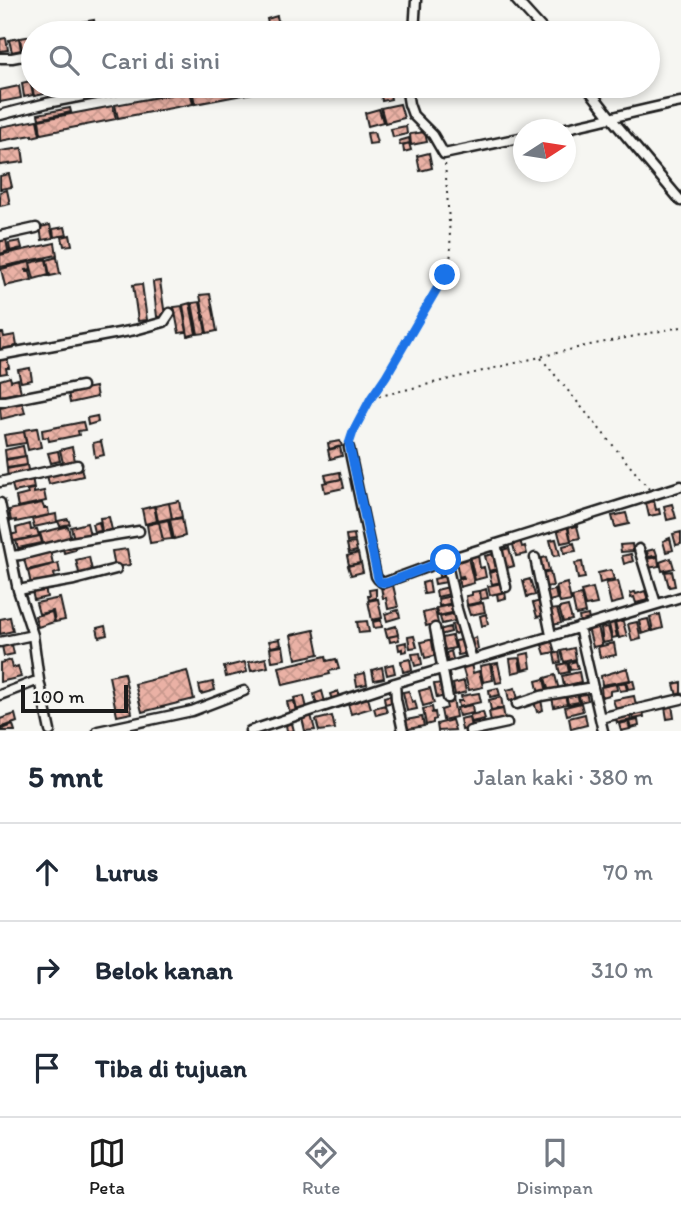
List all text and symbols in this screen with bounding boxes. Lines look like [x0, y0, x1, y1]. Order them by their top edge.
search box [21, 21, 660, 98]
icon: search [45, 41, 83, 79]
text: Cari di sini [101, 44, 220, 76]
north arrow [513, 119, 576, 182]
route end [429, 259, 460, 290]
route start [430, 544, 461, 575]
scale bar [21, 682, 128, 714]
text: 100 m [32, 685, 84, 708]
text: 5 mnt [28, 758, 103, 795]
text: Jalan kaki · 380 m [474, 763, 653, 791]
icon: ahead [28, 853, 66, 891]
text: Lurus [95, 856, 158, 888]
text: 70 m [603, 858, 653, 886]
icon: right [28, 951, 66, 989]
text: Belok kanan [95, 954, 233, 986]
text: 310 m [591, 956, 653, 984]
icon: arrive [28, 1049, 66, 1087]
text: Tiba di tujuan [95, 1052, 247, 1084]
tab: Peta [88, 1134, 126, 1199]
tab: Rute [302, 1134, 340, 1199]
tab: Disimpan [516, 1134, 593, 1199]

